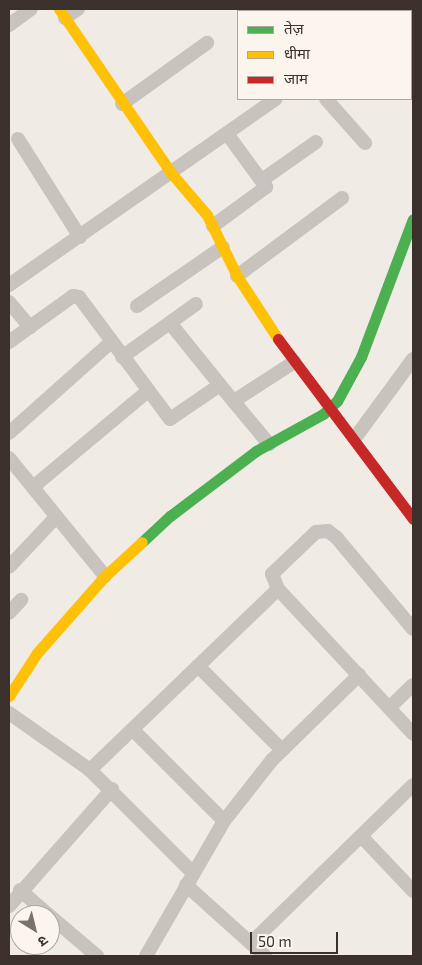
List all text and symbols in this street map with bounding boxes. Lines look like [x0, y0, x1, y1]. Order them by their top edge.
legend [237, 10, 412, 100]
text: तेज़ [284, 19, 304, 37]
text: धीमा [284, 44, 310, 62]
text: जाम [284, 69, 308, 87]
north arrow [10, 905, 60, 955]
scale bar [252, 922, 340, 954]
text: उ [35, 932, 52, 951]
text: 50 m [258, 932, 292, 950]

